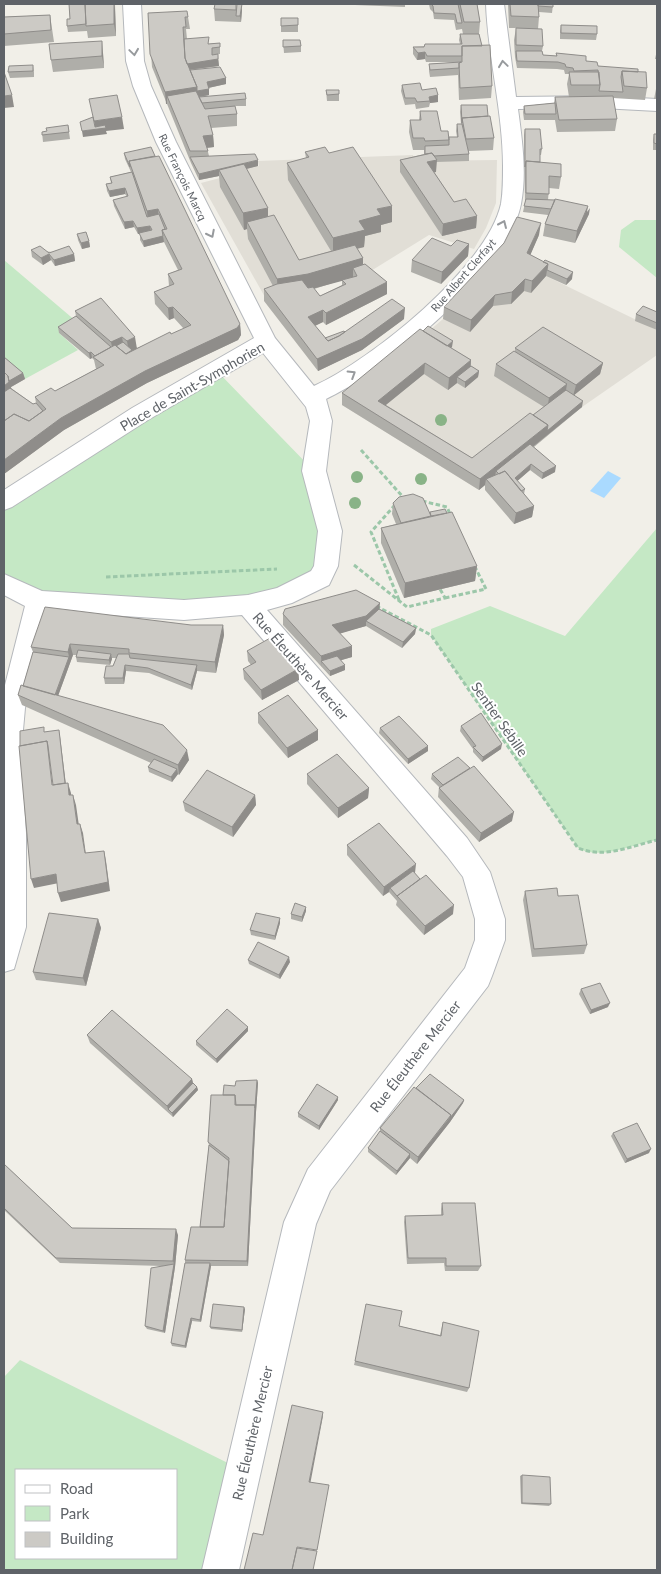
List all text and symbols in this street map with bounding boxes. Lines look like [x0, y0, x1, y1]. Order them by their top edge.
one-way arrow [128, 49, 139, 57]
one-way arrow [498, 59, 508, 68]
street label: Rue François Marcq [156, 131, 210, 223]
one-way arrow [497, 220, 508, 229]
one-way arrow [205, 228, 215, 237]
street label: Rue Albert Clerfayt [428, 236, 498, 314]
street label: Place de Saint-Symphorien [117, 338, 267, 434]
one-way arrow [347, 371, 356, 381]
street label: Rue Éleuthère Mercier [250, 609, 352, 723]
street label: Sentier Sébille [468, 678, 532, 760]
street label: Rue Éleuthère Mercier [366, 997, 464, 1115]
street label: Rue Éleuthère Mercier [228, 1364, 276, 1502]
legend [15, 1469, 178, 1559]
text: Road [60, 1479, 93, 1497]
text: Park [60, 1504, 90, 1522]
text: Building [60, 1529, 113, 1547]

